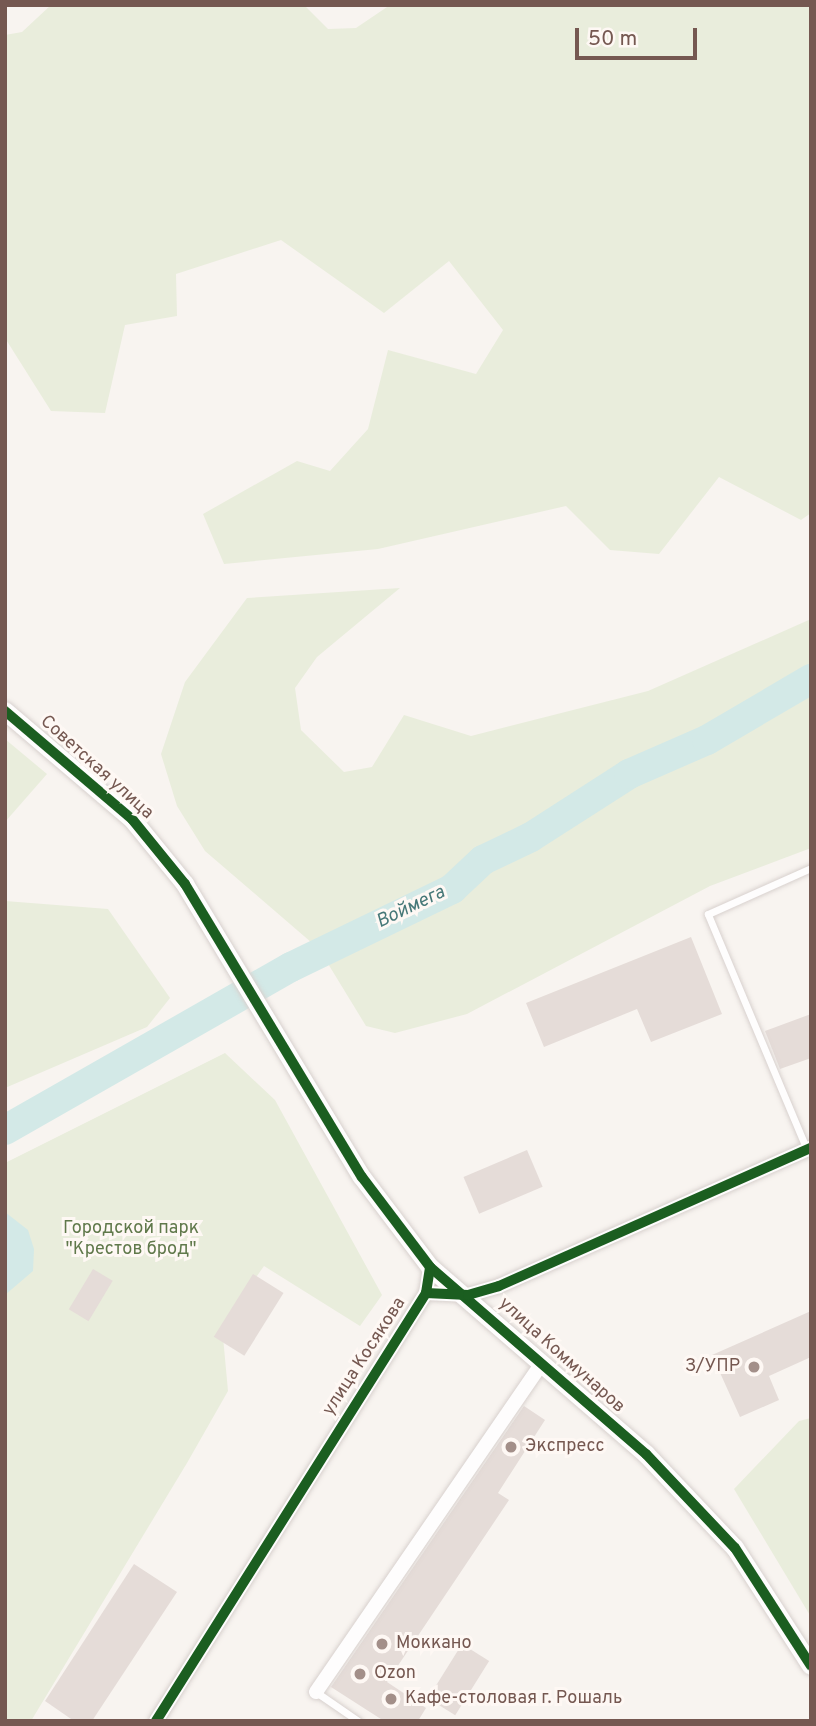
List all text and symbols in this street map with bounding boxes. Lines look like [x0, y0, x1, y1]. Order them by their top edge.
scale bar [578, 14, 700, 58]
text: 50 m [588, 26, 637, 53]
street label: Советская улица [35, 711, 157, 825]
water label: Воймега [373, 882, 449, 934]
park label: Городской парк "Крестов брод" [63, 1219, 199, 1262]
street label: улица Косякова [319, 1294, 411, 1420]
street label: улица Коммунаров [493, 1294, 629, 1418]
place label: З/УПР [685, 1356, 740, 1378]
marker: З/УПР [746, 1359, 762, 1375]
place label: Экспресс [525, 1436, 604, 1458]
marker: Экспресс [503, 1439, 519, 1455]
place label: Моккано [396, 1633, 472, 1655]
marker: Моккано [374, 1636, 390, 1652]
place label: Ozon [374, 1663, 416, 1685]
marker: Ozon [352, 1666, 368, 1682]
place label: Кафе-столовая г. Рошаль [405, 1688, 622, 1710]
marker: Кафе-столовая г. Рошаль [383, 1691, 399, 1707]

